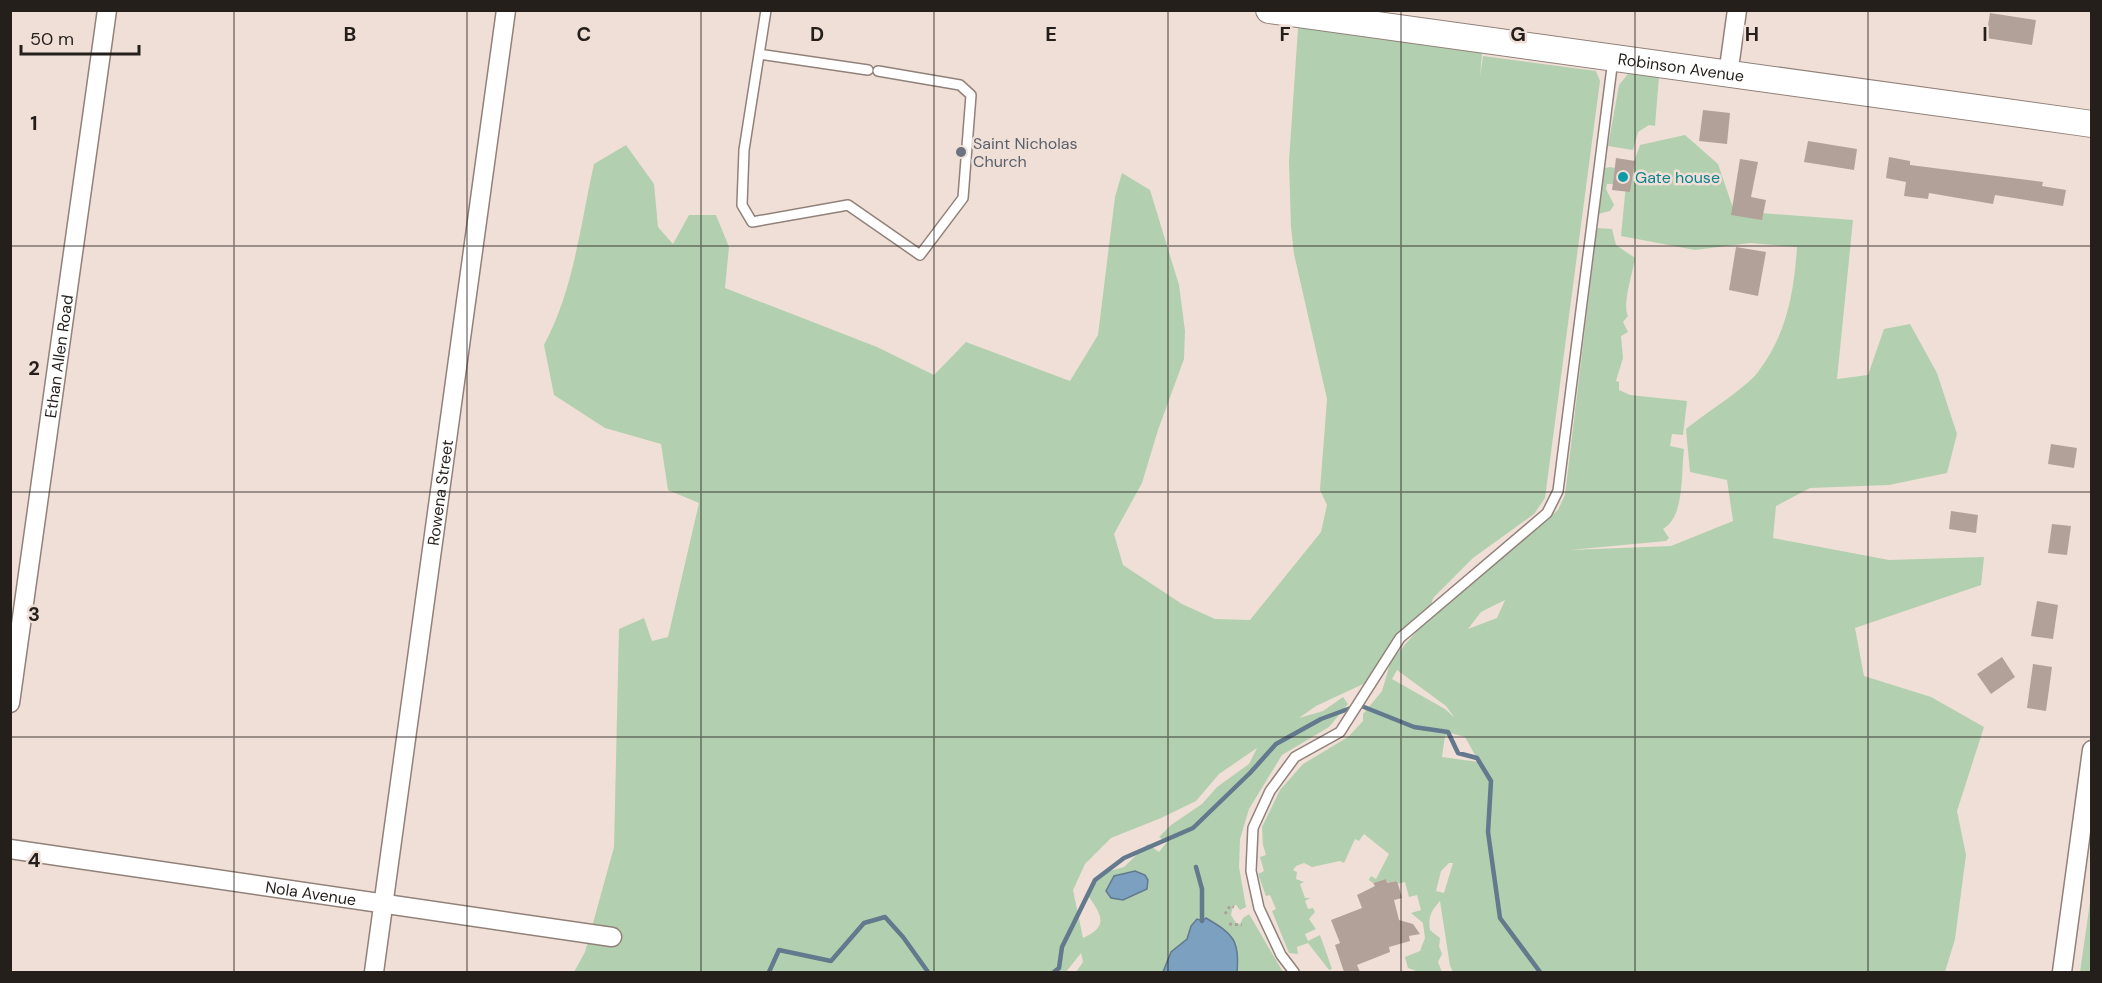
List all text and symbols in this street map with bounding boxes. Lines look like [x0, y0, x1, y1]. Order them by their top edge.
scale bar [21, 18, 140, 56]
text: B [344, 21, 356, 47]
text: C [577, 21, 591, 47]
text: D [810, 21, 824, 47]
text: E [1045, 21, 1057, 47]
text: F [1279, 21, 1291, 47]
text: G [1510, 21, 1526, 47]
text: H [1745, 21, 1759, 47]
text: I [1982, 21, 1988, 47]
text: 50 m [30, 27, 74, 51]
street label: Robinson Avenue [1617, 48, 1745, 86]
text: 1 [30, 110, 38, 136]
place label: Saint Nicholas Church [973, 133, 1078, 172]
marker: Saint Nicholas Church [954, 145, 968, 159]
place label: Gate house [1635, 167, 1720, 188]
marker: Gate house [1616, 170, 1630, 184]
street label: Ethan Allen Road [40, 293, 78, 419]
text: 2 [28, 355, 40, 381]
street label: Rowena Street [422, 438, 457, 547]
text: 3 [28, 601, 40, 627]
text: 4 [28, 847, 41, 873]
street label: Nola Avenue [264, 876, 358, 910]

